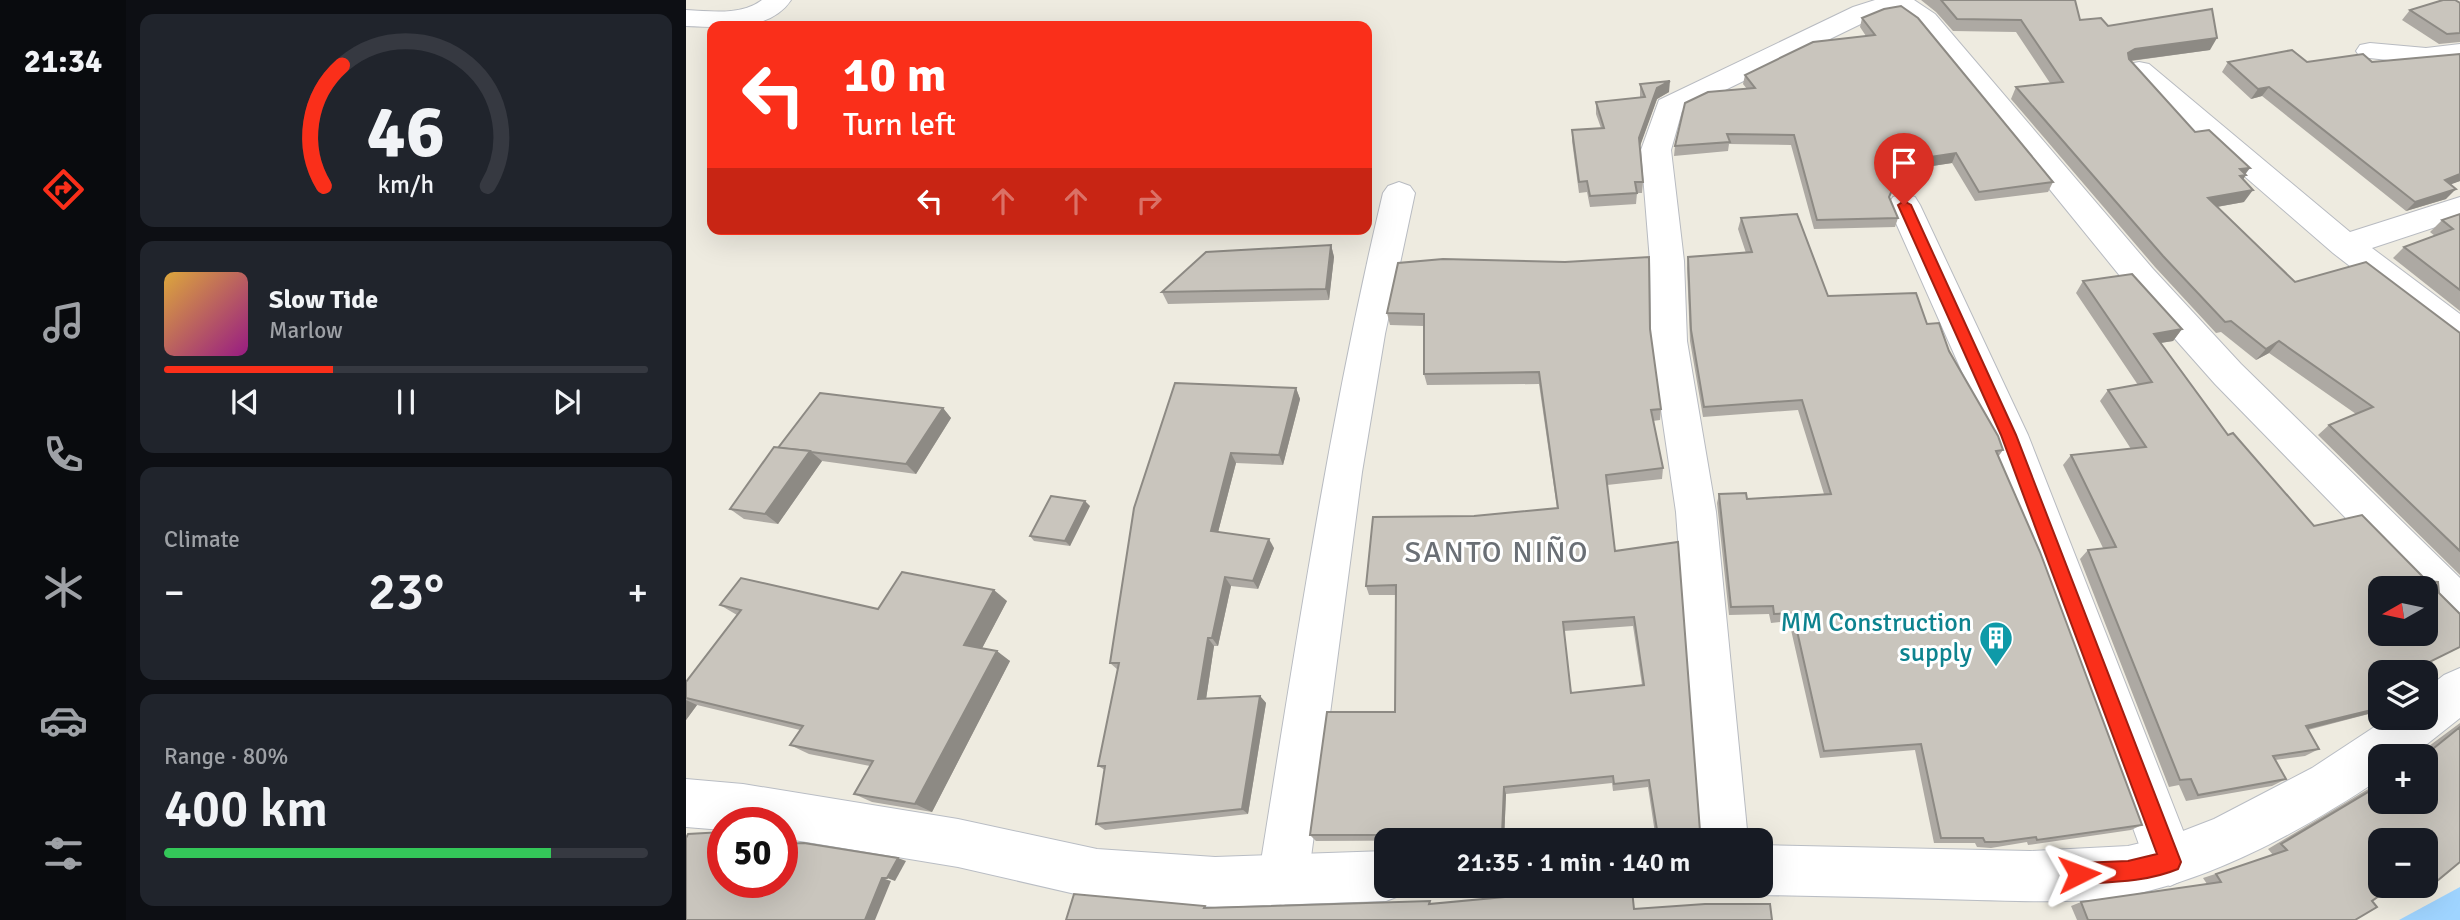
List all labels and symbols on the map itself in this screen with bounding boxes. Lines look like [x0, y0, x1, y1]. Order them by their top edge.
pin [1874, 133, 1934, 205]
district label: SANTO NIÑO [1405, 534, 1589, 571]
north arrow [2368, 576, 2438, 646]
place label: MM Construction supply [1781, 607, 1972, 669]
building icon: MM Construction supply [1977, 619, 2015, 668]
speed limit sign: 50 [707, 807, 798, 898]
position arrow [2042, 837, 2116, 911]

